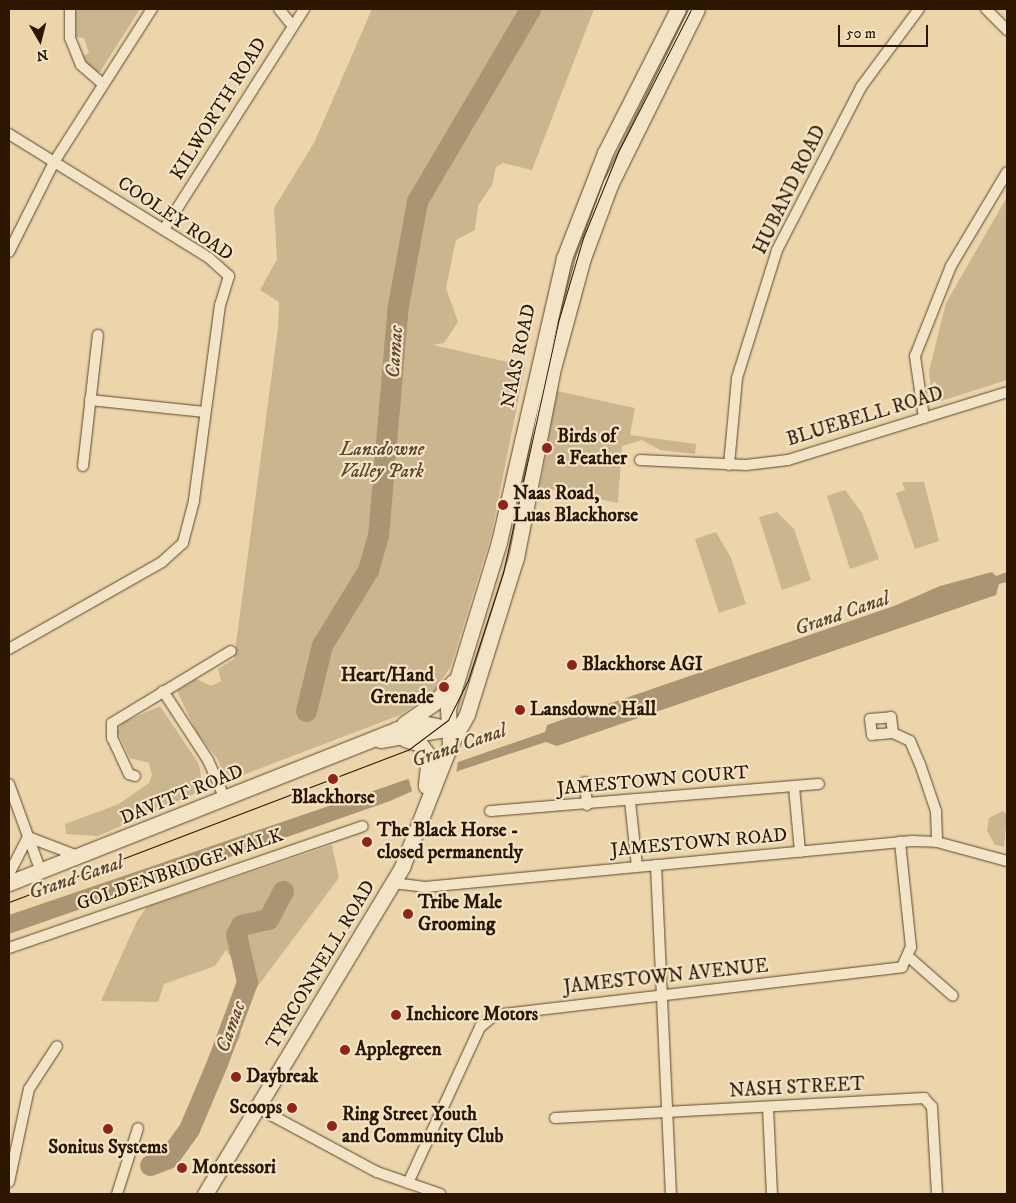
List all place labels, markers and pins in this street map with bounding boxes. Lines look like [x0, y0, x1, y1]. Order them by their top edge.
place label: Birds of a Feather [557, 426, 627, 470]
marker: Birds of a Feather [541, 442, 553, 454]
place label: Naas Road, Luas Blackhorse [513, 483, 638, 527]
marker: Naas Road, Luas Blackhorse [497, 499, 509, 511]
place label: Blackhorse AGI [582, 654, 703, 676]
marker: Blackhorse AGI [566, 659, 578, 671]
place label: Heart/Hand Grenade [341, 665, 434, 709]
marker: Heart/Hand Grenade [438, 681, 450, 693]
place label: Lansdowne Hall [530, 699, 656, 721]
marker: Lansdowne Hall [514, 704, 526, 716]
marker: Blackhorse [327, 773, 339, 785]
place label: Blackhorse [291, 787, 375, 809]
place label: The Black Horse - closed permanently [377, 820, 523, 864]
marker: The Black Horse - closed permanently [361, 836, 373, 848]
place label: Tribe Male Grooming [418, 892, 502, 936]
marker: Tribe Male Grooming [402, 908, 414, 920]
place label: Inchicore Motors [406, 1004, 538, 1026]
marker: Inchicore Motors [390, 1009, 402, 1021]
place label: Applegreen [355, 1039, 442, 1061]
marker: Applegreen [339, 1044, 351, 1056]
place label: Daybreak [246, 1066, 318, 1088]
marker: Daybreak [230, 1071, 242, 1083]
place label: Scoops [229, 1097, 282, 1119]
marker: Scoops [286, 1102, 298, 1114]
place label: Ring Street Youth and Community Club [342, 1104, 503, 1148]
marker: Ring Street Youth and Community Club [326, 1120, 338, 1132]
marker: Sonitus Systems [102, 1123, 114, 1135]
place label: Sonitus Systems [48, 1137, 168, 1159]
place label: Montessori [192, 1157, 276, 1179]
marker: Montessori [176, 1162, 188, 1174]

